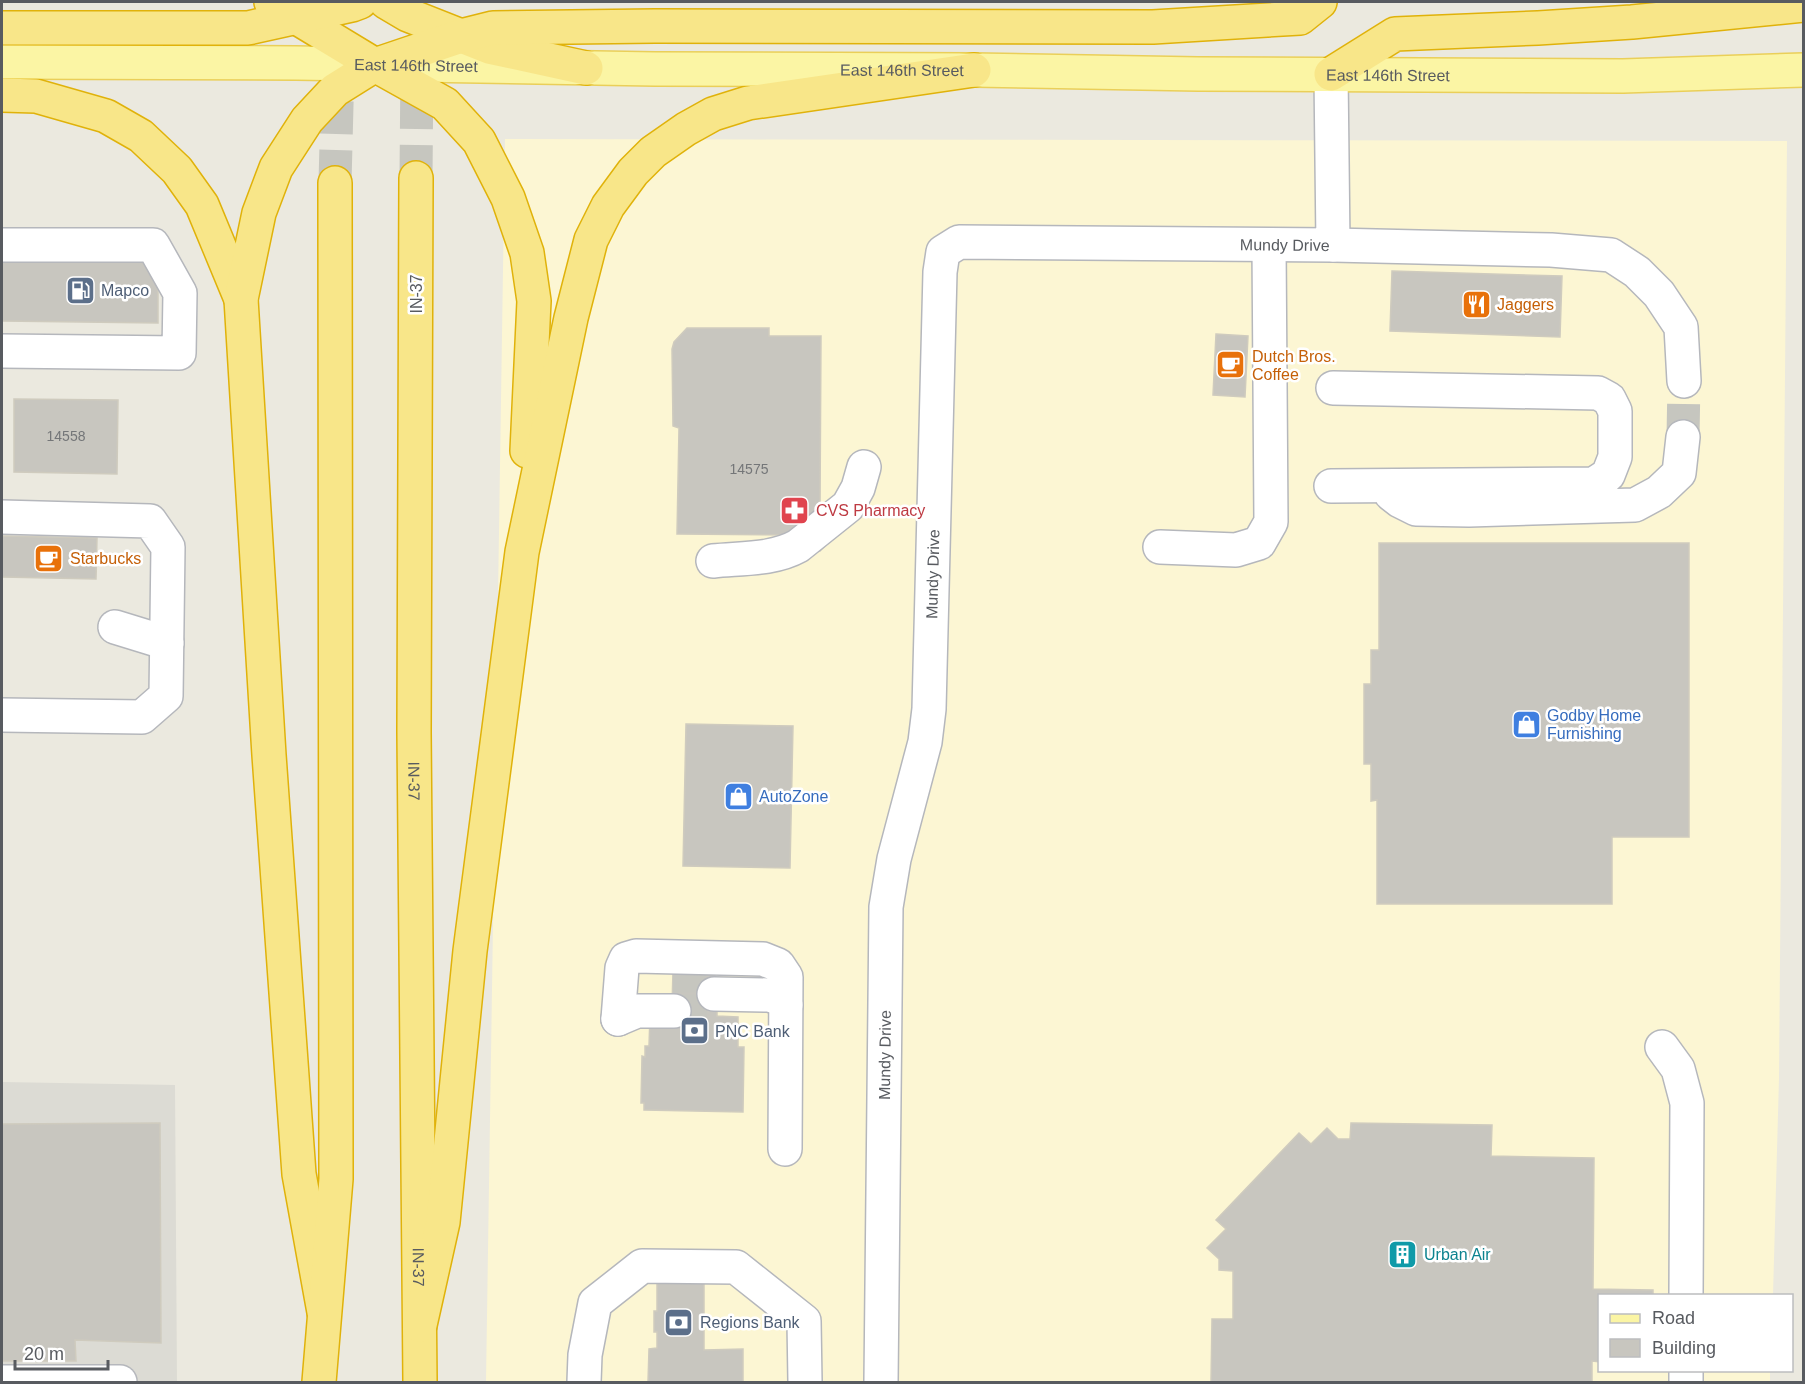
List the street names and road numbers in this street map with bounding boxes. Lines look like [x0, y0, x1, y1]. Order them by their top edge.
street label: East 146th Street [354, 56, 479, 75]
street label: East 146th Street [840, 62, 964, 79]
street label: East 146th Street [1326, 67, 1450, 84]
street label: Mundy Drive [1240, 236, 1330, 254]
street label: IN-37 [408, 274, 425, 314]
street label: Mundy Drive [923, 529, 943, 619]
street label: IN-37 [405, 761, 423, 801]
street label: Mundy Drive [876, 1010, 894, 1100]
street label: IN-37 [410, 1247, 427, 1287]

